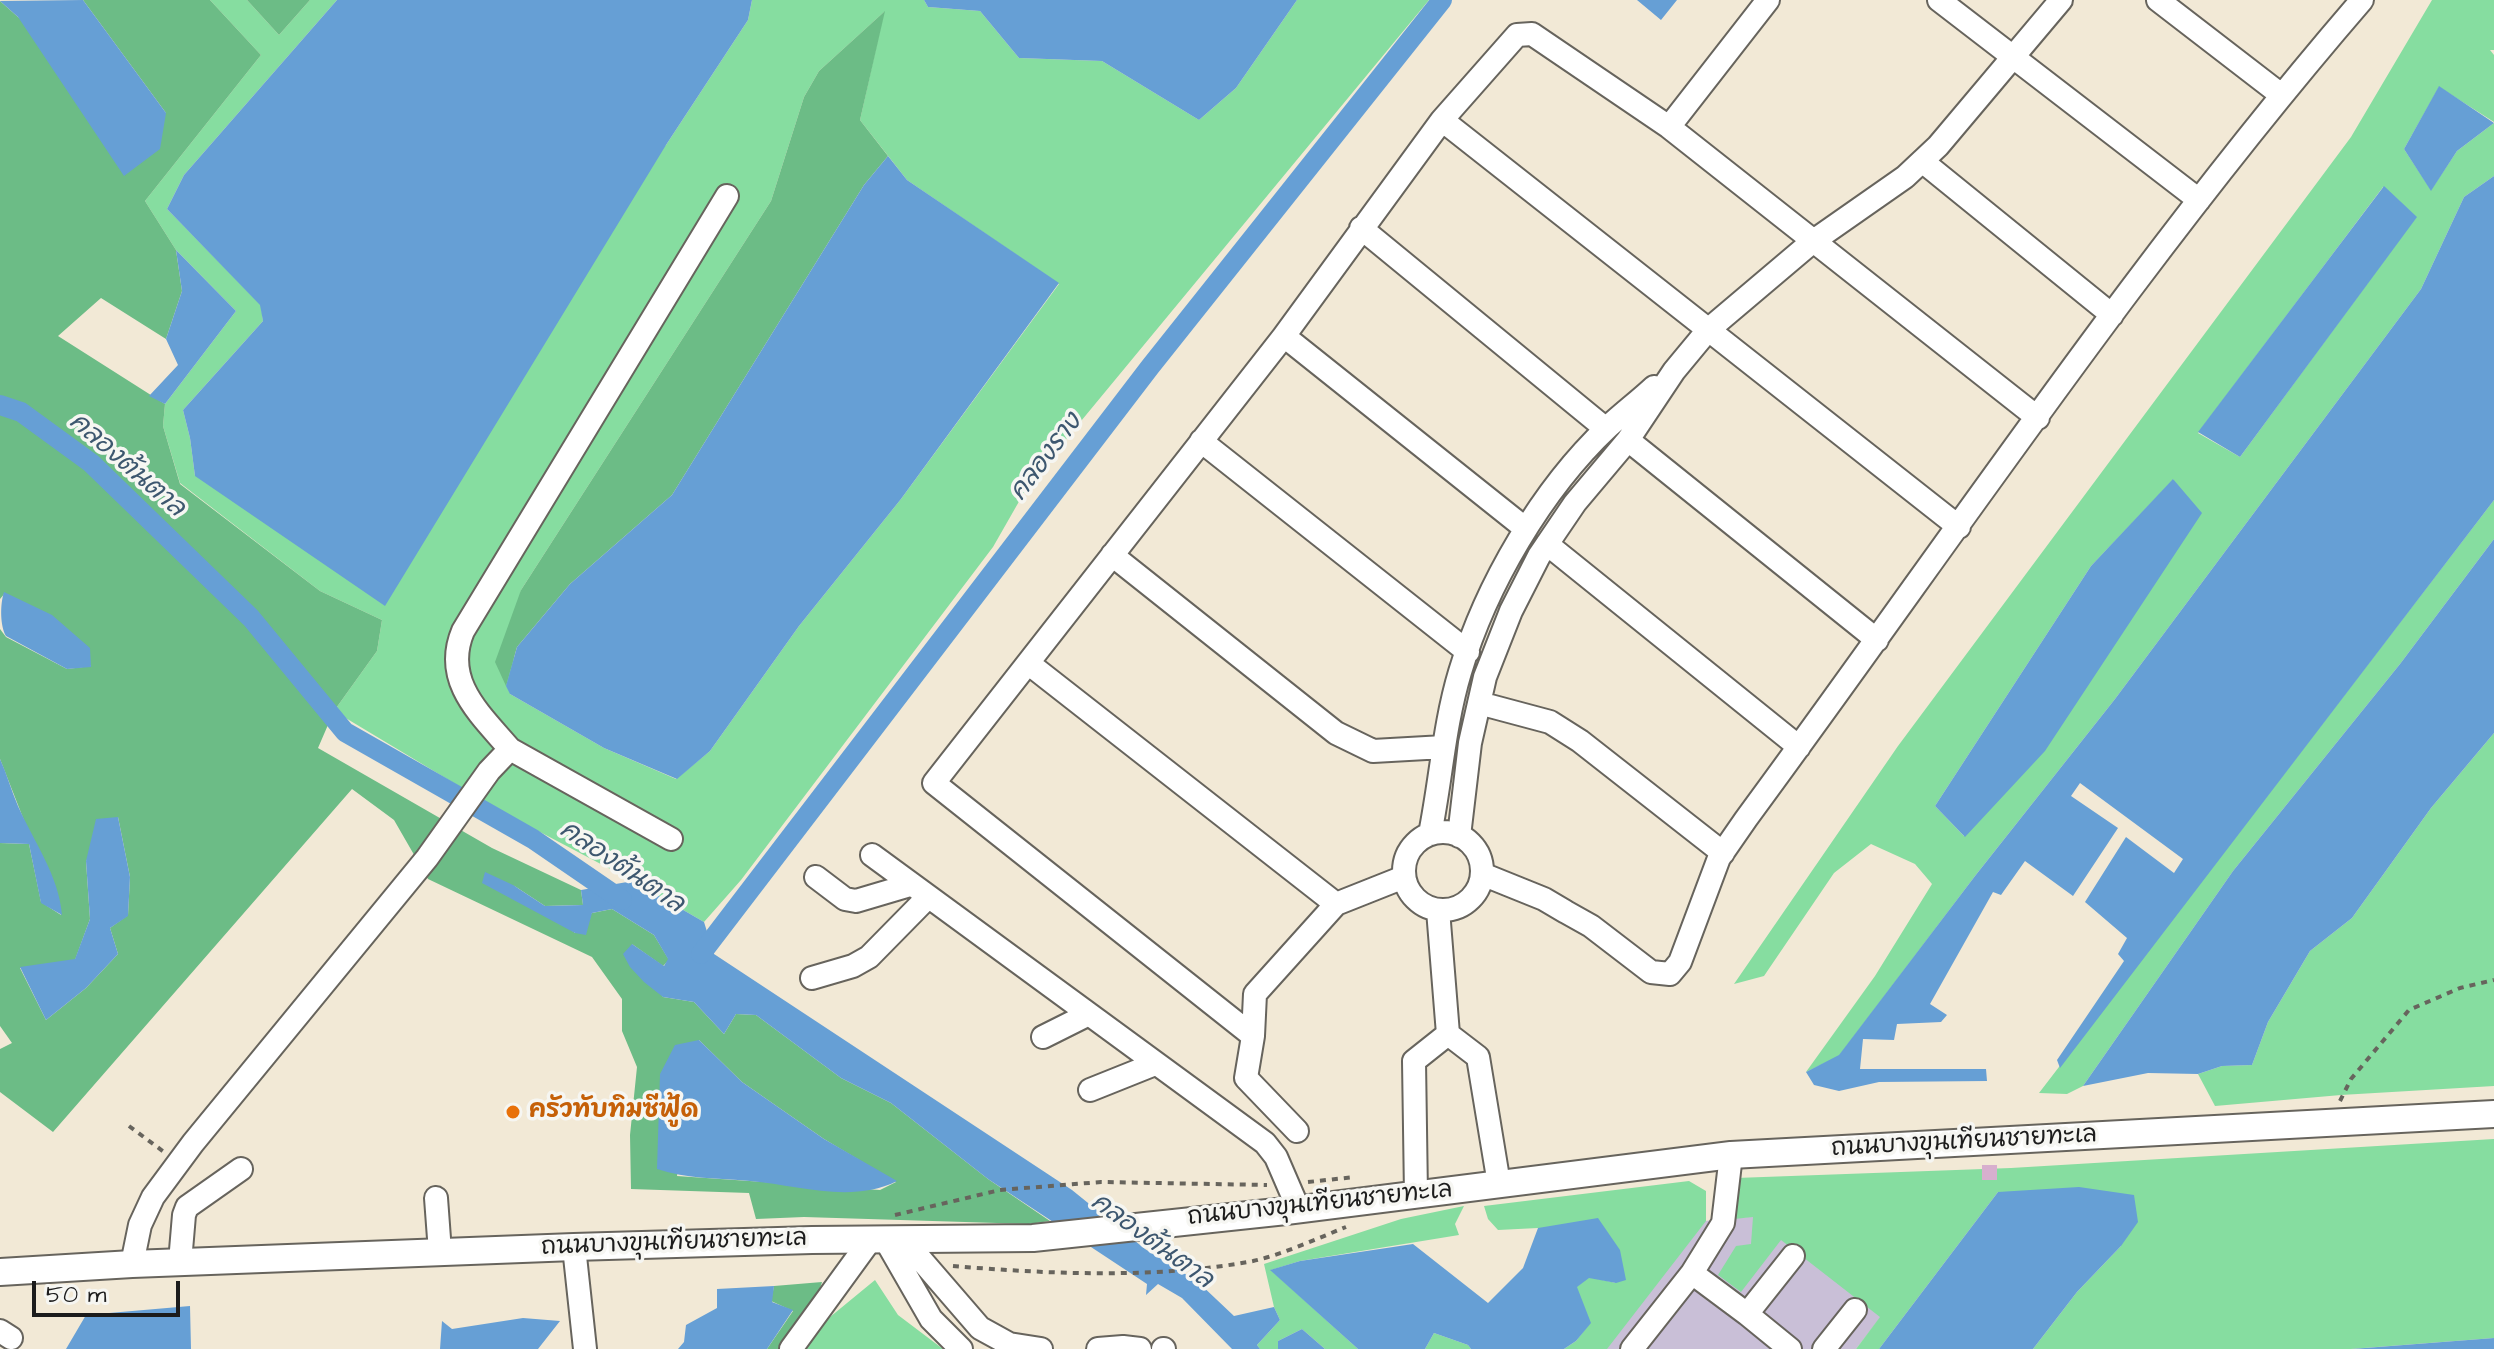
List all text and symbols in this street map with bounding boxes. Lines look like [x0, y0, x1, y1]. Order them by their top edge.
water label: คลองต้นตาล [62, 407, 190, 525]
water label: คลองราง [1004, 408, 1090, 508]
water label: คลองต้นตาล [553, 815, 689, 921]
place label: ครัวทับทิมซีฟู้ด [529, 1098, 698, 1126]
marker: ครัวทับทิมซีฟู้ด [504, 1103, 522, 1121]
street label: ถนนบางขุนเทียนชายทะเล [1830, 1122, 2098, 1164]
street label: ถนนบางขุนเทียนชายทะเล [1186, 1177, 1454, 1233]
water label: คลองต้นตาล [1084, 1187, 1218, 1297]
street label: ถนนบางขุนเทียนชายทะเล [541, 1225, 807, 1263]
scale bar [36, 1265, 184, 1315]
text: 50 m [46, 1278, 106, 1312]

